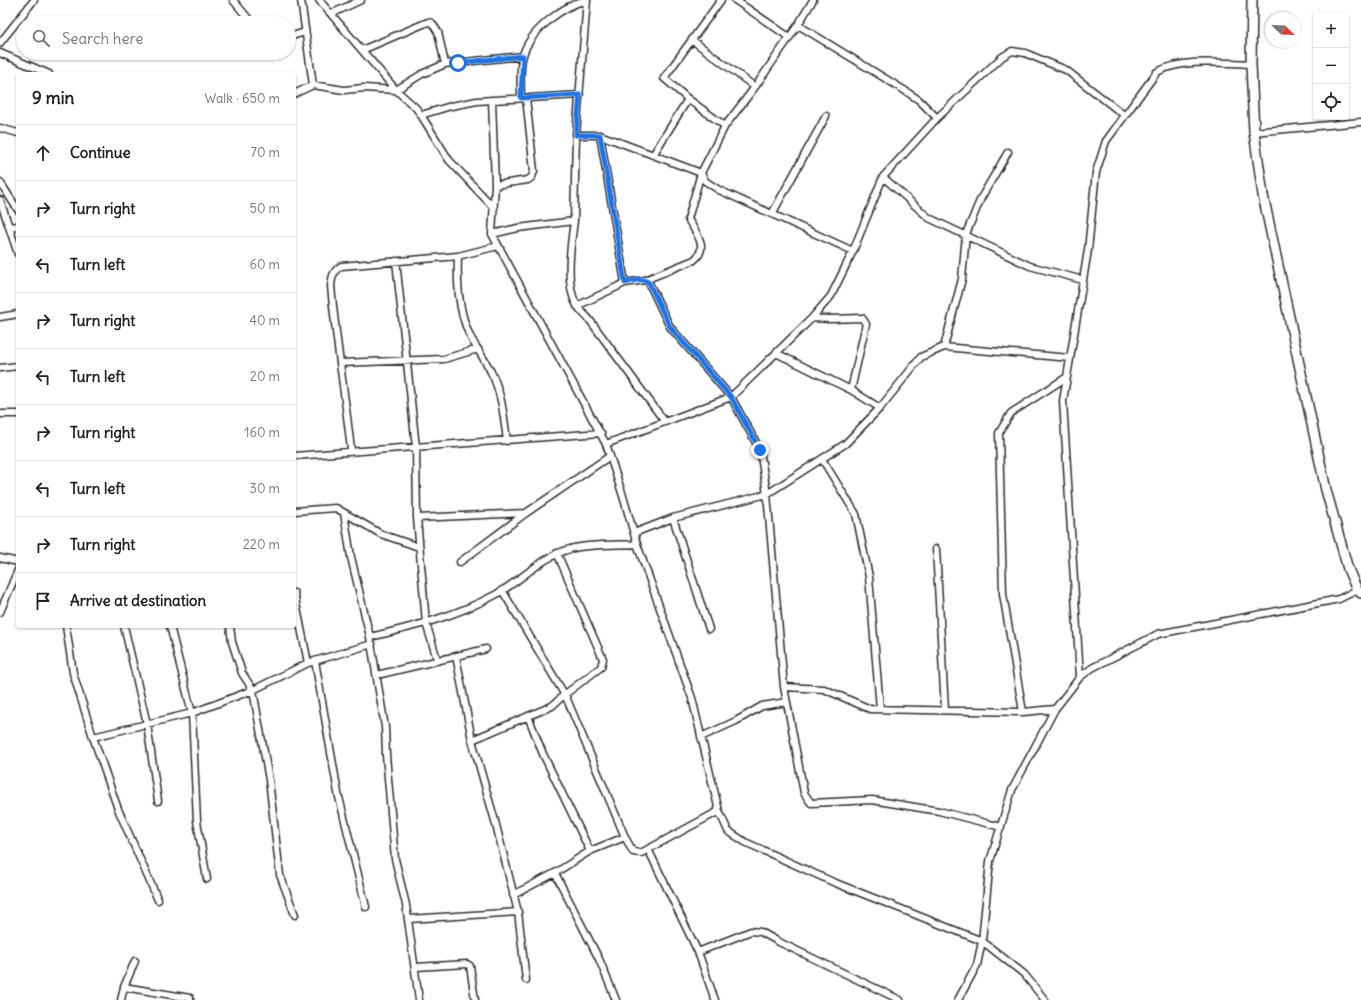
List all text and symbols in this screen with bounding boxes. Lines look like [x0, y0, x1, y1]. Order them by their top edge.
north arrow [1265, 12, 1301, 48]
map controls [1313, 12, 1349, 120]
button: + [1313, 12, 1349, 48]
search box [16, 16, 296, 60]
icon: search [30, 27, 52, 49]
text: Search here [62, 29, 143, 48]
button: − [1313, 48, 1349, 84]
route start [449, 54, 467, 72]
button: locate [1313, 84, 1349, 120]
text: 9 min [32, 87, 74, 109]
text: Walk · 650 m [205, 90, 280, 107]
icon: ahead [32, 142, 54, 164]
text: Continue [70, 143, 131, 162]
text: 70 m [251, 144, 280, 161]
icon: right [32, 198, 54, 220]
text: Turn right [70, 199, 135, 218]
text: 50 m [249, 200, 280, 217]
icon: left [32, 254, 54, 276]
text: Turn left [70, 255, 125, 274]
text: 60 m [249, 256, 280, 273]
icon: right [32, 310, 54, 332]
text: Turn right [70, 311, 135, 330]
text: 40 m [249, 312, 280, 329]
icon: left [32, 366, 54, 388]
text: Turn left [70, 367, 125, 386]
text: 20 m [250, 368, 280, 385]
icon: right [32, 422, 54, 444]
text: Turn right [70, 423, 135, 442]
text: 160 m [244, 424, 280, 441]
route end [751, 441, 769, 459]
icon: left [32, 478, 54, 500]
text: Turn left [70, 479, 125, 498]
text: 30 m [250, 480, 280, 497]
icon: right [32, 534, 54, 556]
text: Turn right [70, 535, 135, 554]
text: 220 m [243, 536, 280, 553]
icon: arrive [32, 590, 54, 612]
text: Arrive at destination [70, 591, 206, 610]

